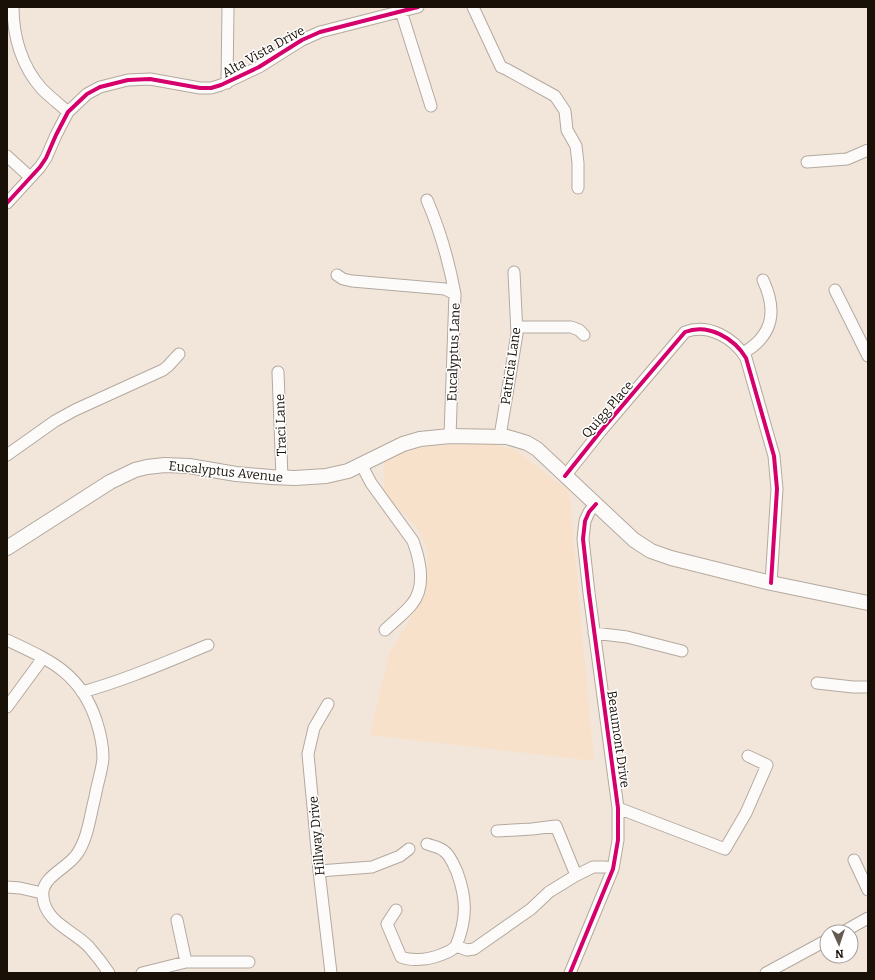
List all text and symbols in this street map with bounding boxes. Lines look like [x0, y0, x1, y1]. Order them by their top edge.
street label: Alta Vista Drive [219, 23, 307, 80]
street label: Eucalyptus Lane [444, 302, 463, 402]
street label: Patricia Lane [498, 326, 523, 406]
street label: Quigg Place [579, 378, 636, 441]
street label: Traci Lane [272, 394, 289, 456]
street label: Eucalyptus Avenue [168, 458, 284, 485]
street label: Beaumont Drive [604, 690, 633, 789]
street label: Hillway Drive [306, 796, 327, 876]
north arrow [819, 924, 859, 964]
text: N [834, 947, 844, 960]

